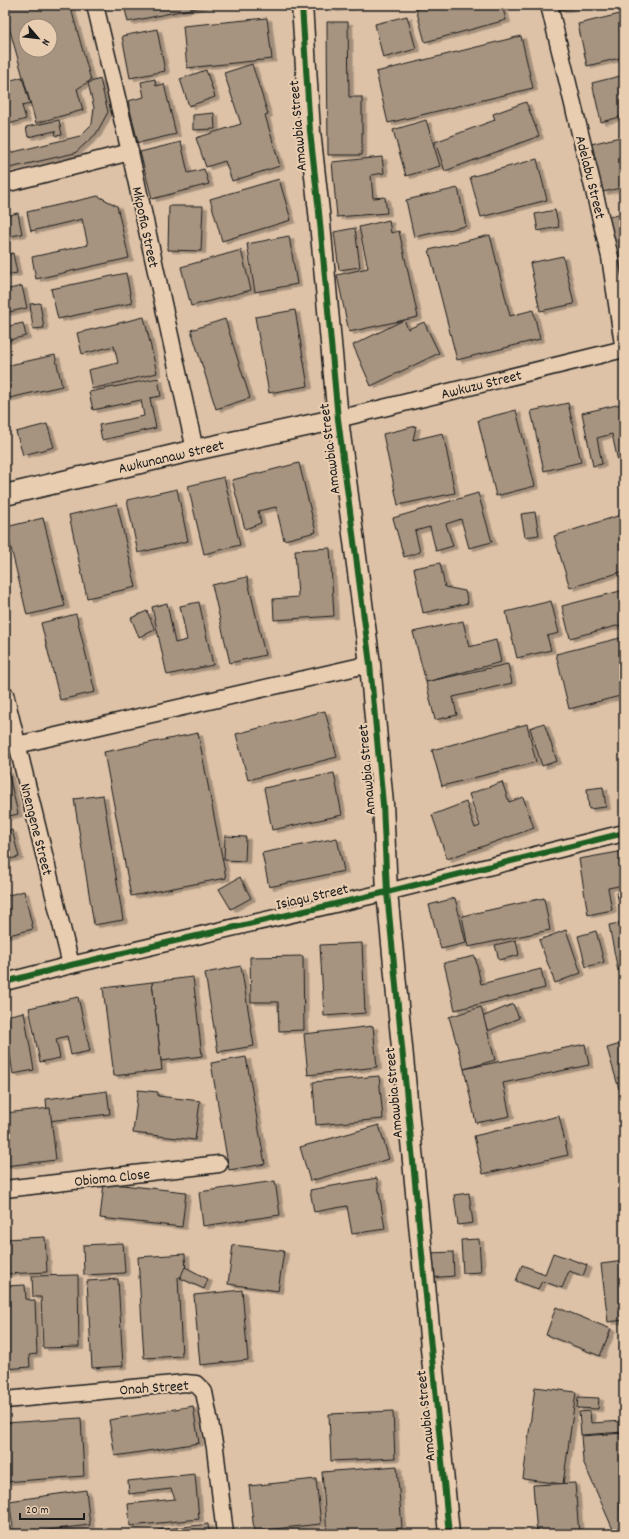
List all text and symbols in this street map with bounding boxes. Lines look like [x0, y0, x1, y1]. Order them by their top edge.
north arrow [18, 18, 58, 58]
text: N [36, 36, 53, 48]
street label: Amawbia Street [284, 79, 314, 172]
street label: Adelabu Street [568, 133, 610, 222]
street label: Mkpofia Street [125, 185, 163, 270]
street label: Awkuzu Street [439, 365, 525, 407]
street label: Amawbia Street [314, 402, 347, 495]
street label: Awkunanaw Street [116, 435, 227, 481]
street label: Amawbia Street [353, 723, 383, 816]
street label: Nnengene Street [13, 781, 57, 878]
street label: Isiagu Street [274, 879, 351, 917]
street label: Amawbia Street [380, 1046, 410, 1139]
street label: Obioma Close [73, 1164, 151, 1194]
street label: Amawbia Street [411, 1369, 443, 1462]
street label: Onah Street [119, 1376, 190, 1402]
scale bar [20, 1495, 84, 1521]
text: 20 m [26, 1502, 49, 1519]

